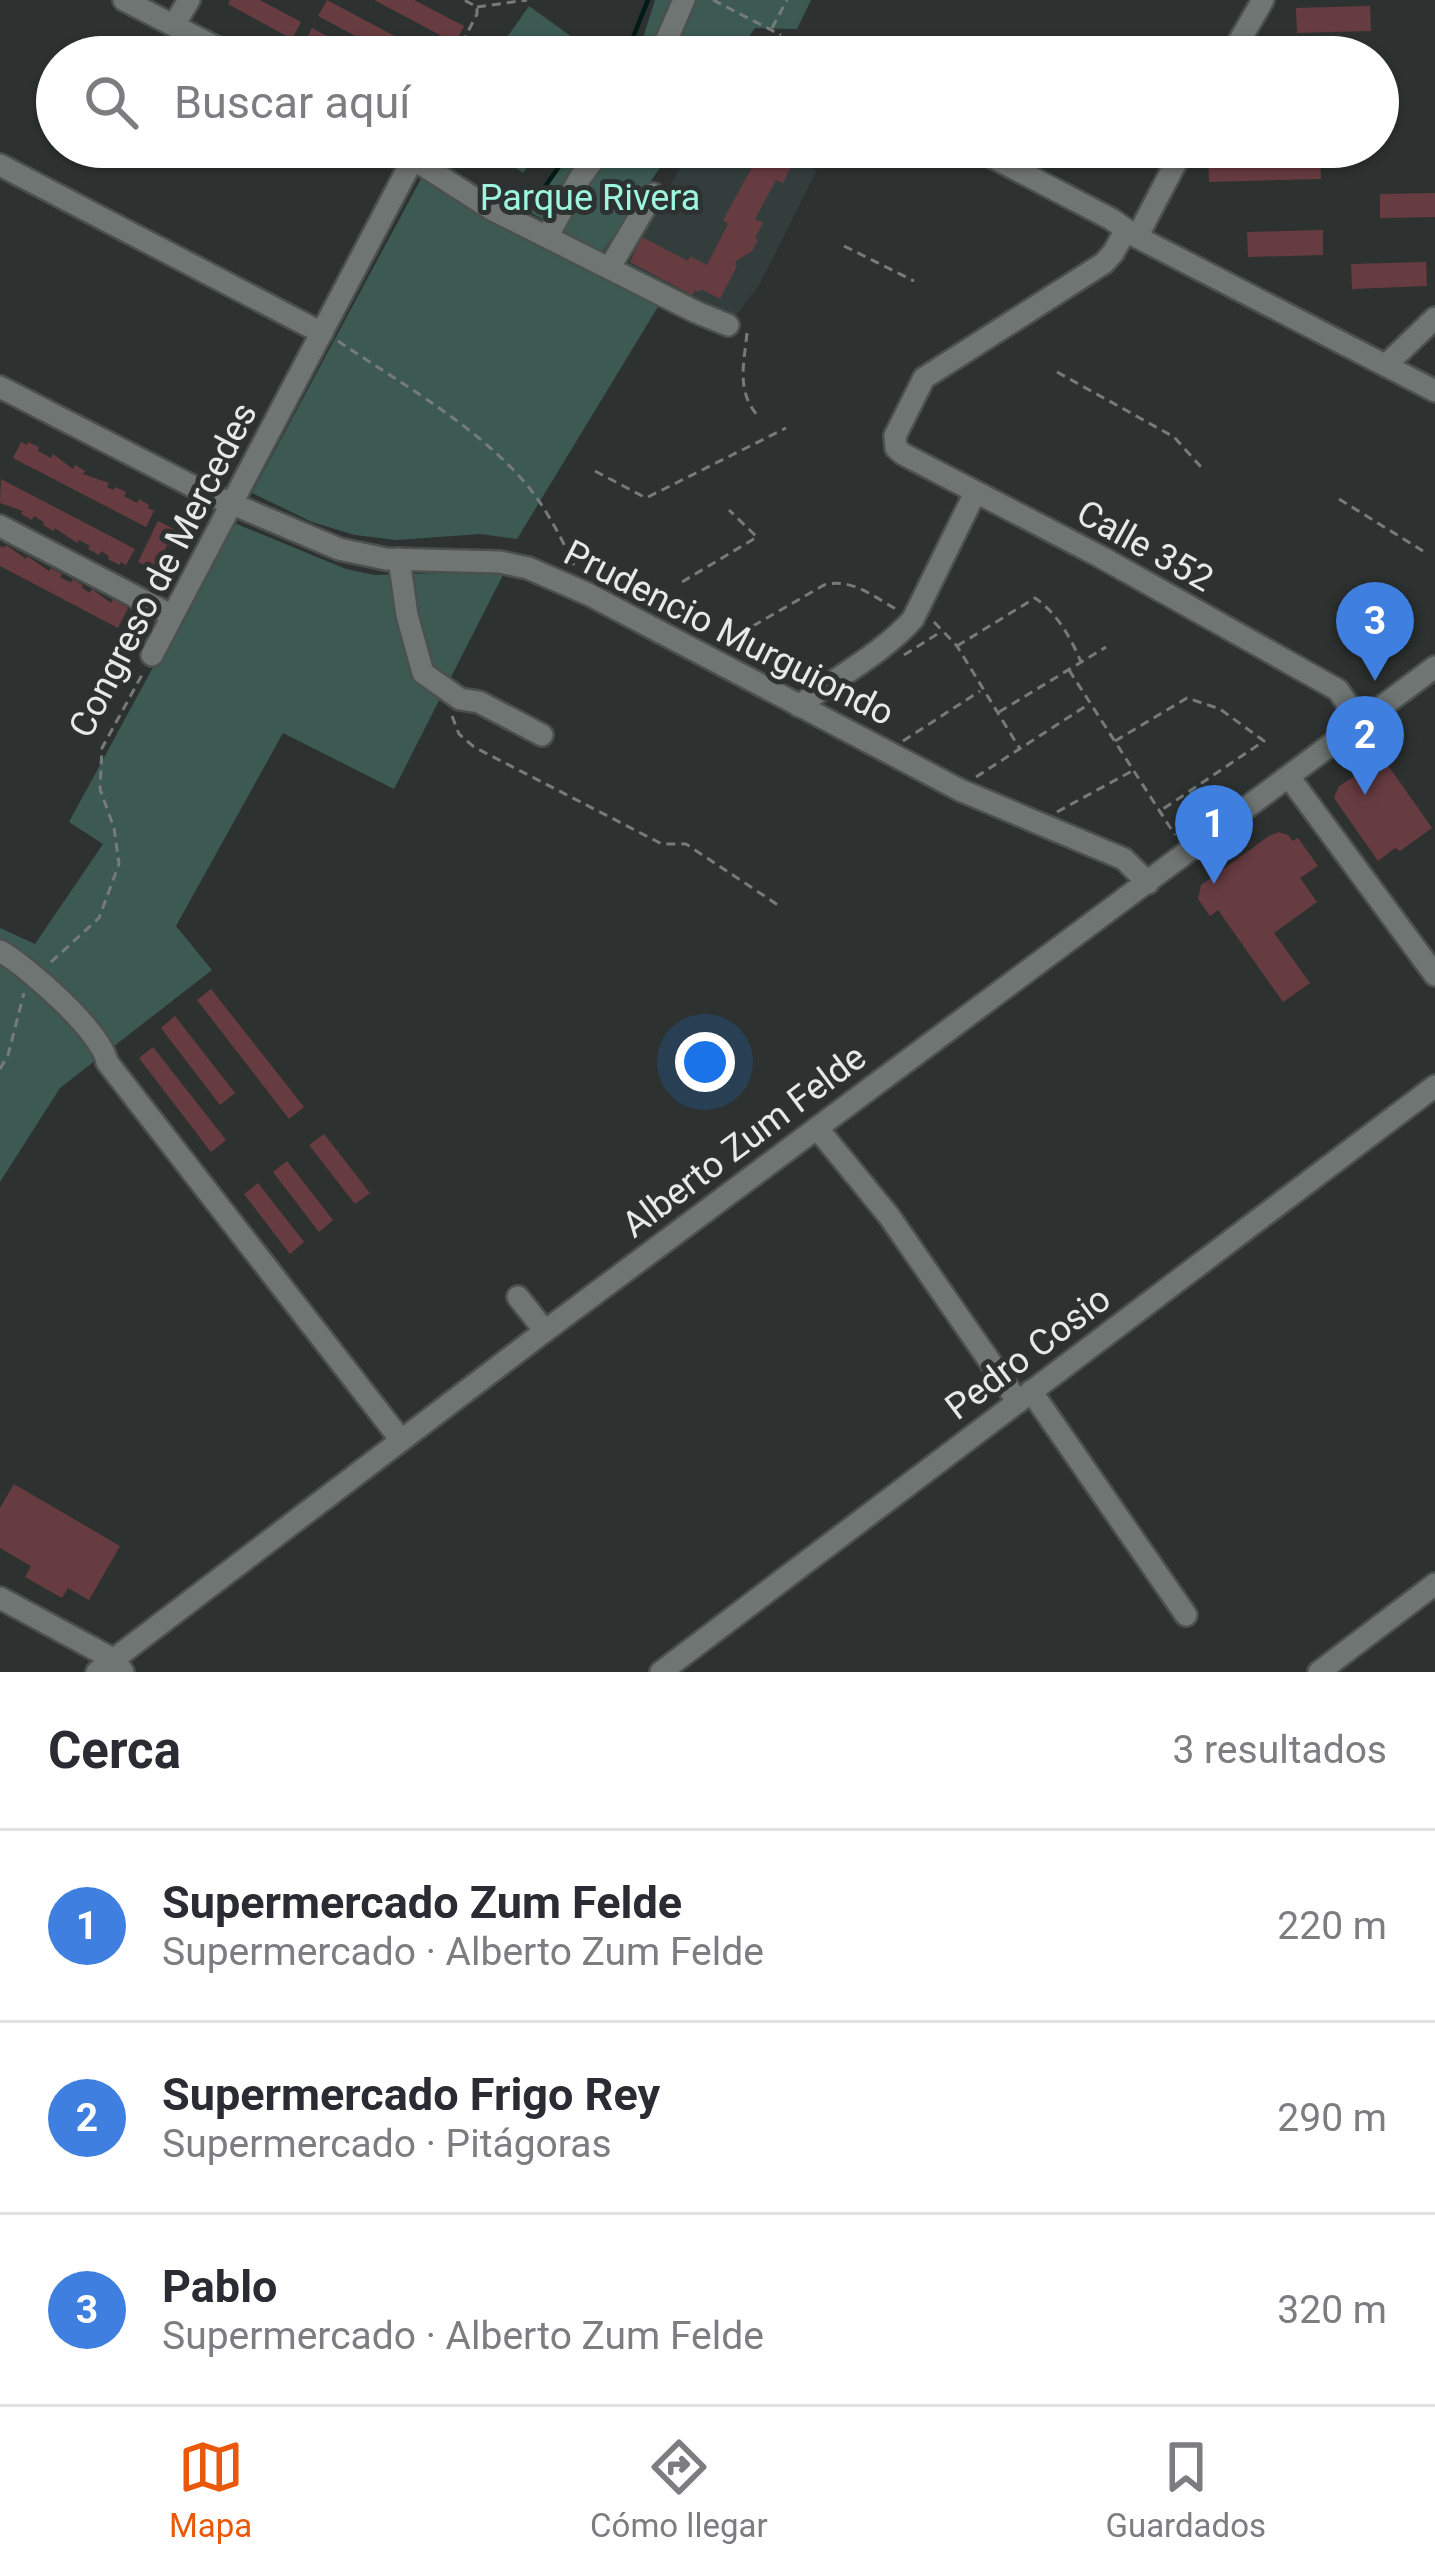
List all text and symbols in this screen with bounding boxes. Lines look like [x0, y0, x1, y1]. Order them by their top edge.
search box [36, 36, 1399, 168]
icon: search [78, 69, 144, 135]
text: Buscar aquí [174, 76, 411, 129]
park label: Parque Rivera [480, 177, 700, 219]
street label: Congreso de Mercedes [60, 396, 266, 744]
street label: Calle 352 [1070, 491, 1220, 601]
street label: Prudencio Murguiondo [557, 532, 901, 734]
pin: 3 [1336, 582, 1414, 681]
pin: 2 [1326, 696, 1404, 795]
pin: 1 [1175, 785, 1253, 884]
your location [675, 1032, 735, 1092]
street label: Alberto Zum Felde [614, 1036, 874, 1246]
street label: Pedro Cosio [937, 1278, 1119, 1428]
text: Cerca [48, 1721, 181, 1780]
text: 3 resultados [1172, 1727, 1387, 1773]
text: Supermercado Zum Felde [162, 1876, 682, 1929]
text: 1 [76, 1903, 98, 1949]
text: 220 m [1277, 1903, 1387, 1949]
text: Supermercado · Alberto Zum Felde [162, 1929, 764, 1975]
text: Supermercado Frigo Rey [162, 2068, 660, 2121]
text: 2 [76, 2095, 98, 2141]
text: 290 m [1277, 2095, 1387, 2141]
text: Supermercado · Pitágoras [162, 2121, 612, 2167]
text: Pablo [162, 2260, 277, 2313]
text: 3 [76, 2287, 98, 2333]
text: 320 m [1277, 2287, 1387, 2333]
text: Supermercado · Alberto Zum Felde [162, 2313, 764, 2359]
tab: Mapa [169, 2434, 252, 2545]
tab: Cómo llegar [590, 2434, 768, 2545]
tab: Guardados [1105, 2434, 1266, 2545]

